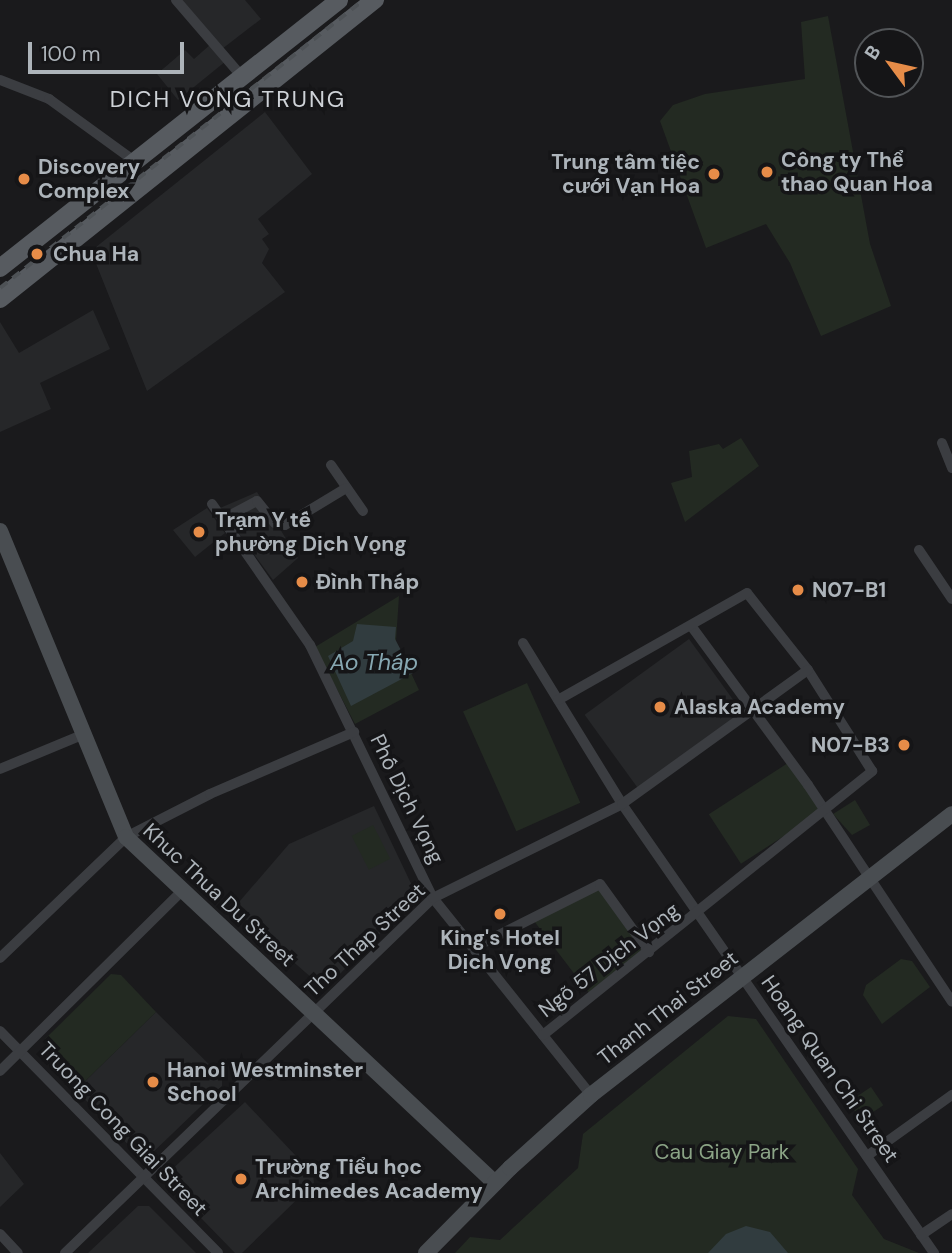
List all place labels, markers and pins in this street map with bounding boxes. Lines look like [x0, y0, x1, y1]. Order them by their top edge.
place label: Công ty Thể thao Quan Hoa [781, 147, 933, 197]
place label: Trung tâm tiệc cưới Vạn Hoa [551, 149, 700, 199]
place label: Discovery Complex [38, 154, 140, 204]
marker: Công ty Thể thao Quan Hoa [759, 164, 775, 180]
marker: Trung tâm tiệc cưới Vạn Hoa [706, 166, 722, 182]
marker: Discovery Complex [16, 171, 32, 187]
place label: Chua Ha [53, 241, 139, 267]
marker: Chua Ha [27, 244, 47, 264]
place label: Trạm Y tế phường Dịch Vọng [215, 507, 404, 557]
marker: Trạm Y tế phường Dịch Vọng [189, 522, 209, 542]
place label: Đình Tháp [316, 569, 419, 595]
marker: Đình Tháp [294, 574, 310, 590]
place label: N07-B1 [812, 577, 886, 603]
marker: N07-B1 [790, 582, 806, 598]
place label: Alaska Academy [674, 694, 845, 720]
marker: Alaska Academy [652, 699, 668, 715]
place label: N07-B3 [811, 732, 890, 758]
marker: N07-B3 [896, 737, 912, 753]
marker: King's Hotel Dịch Vọng [492, 906, 508, 922]
place label: King's Hotel Dịch Vọng [440, 925, 560, 975]
place label: Hanoi Westminster School [167, 1057, 363, 1107]
marker: Hanoi Westminster School [145, 1074, 161, 1090]
place label: Trường Tiểu học Archimedes Academy [255, 1154, 483, 1204]
marker: Trường Tiểu học Archimedes Academy [233, 1171, 249, 1187]

